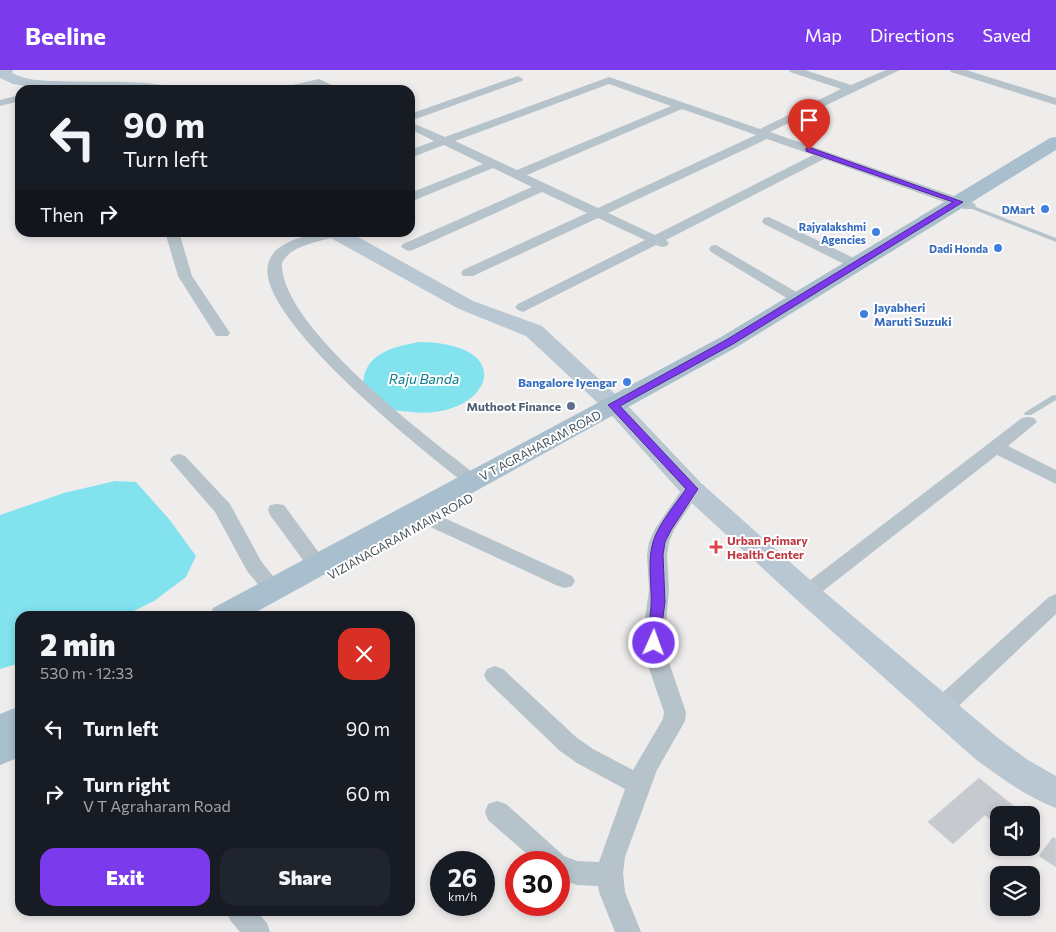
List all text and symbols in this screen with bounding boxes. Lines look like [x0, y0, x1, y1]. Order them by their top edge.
text: Beeline [25, 21, 106, 50]
text: Map [805, 24, 842, 46]
text: Directions [870, 24, 954, 46]
text: Saved [982, 24, 1031, 46]
pin [788, 99, 830, 150]
text: 90 m [123, 102, 205, 145]
icon: left [40, 105, 105, 170]
icon: arrive [795, 106, 823, 134]
text: Turn left [123, 145, 208, 172]
icon: right [94, 200, 122, 228]
text: Then [40, 203, 84, 226]
place label: DMart [1002, 203, 1035, 216]
marker: DMart [1039, 203, 1051, 215]
place label: Rajyalakshmi Agencies [799, 220, 866, 246]
marker: Rajyalakshmi Agencies [870, 226, 882, 238]
place label: Dadi Honda [929, 242, 988, 255]
marker: Dadi Honda [992, 242, 1004, 254]
place label: Jayabheri Maruti Suzuki [874, 300, 952, 328]
marker: Jayabheri Maruti Suzuki [858, 308, 870, 320]
water label: Raju Banda [389, 370, 459, 387]
place label: Bangalore Iyengar [518, 375, 617, 389]
marker: Bangalore Iyengar [621, 376, 633, 388]
place label: Muthoot Finance [466, 399, 561, 413]
marker: Muthoot Finance [565, 400, 577, 412]
street label: V T AGRAHARAM ROAD [477, 407, 603, 483]
street label: VIZIANAGARAM MAIN ROAD [325, 490, 475, 582]
place label: Urban Primary Health Center [727, 533, 808, 561]
marker: Urban Primary Health Center [709, 540, 723, 554]
position arrow [627, 616, 679, 668]
text: 2 min [40, 625, 115, 662]
button: close [338, 628, 390, 680]
text: 530 m · 12:33 [40, 663, 133, 682]
icon: left [40, 715, 68, 743]
text: Turn left [83, 717, 158, 740]
text: 90 m [346, 717, 390, 740]
text: Turn right [83, 773, 170, 796]
icon: right [40, 780, 68, 808]
text: 60 m [346, 782, 390, 805]
text: V T Agraharam Road [83, 796, 231, 815]
map controls [990, 806, 1040, 916]
button: sound [990, 806, 1040, 856]
button: Exit [40, 848, 210, 906]
button: Share [220, 848, 390, 906]
speed limit sign: 30 [505, 851, 570, 916]
text: 26 [448, 862, 477, 892]
button: layers [990, 866, 1040, 916]
text: km/h [448, 889, 477, 903]

